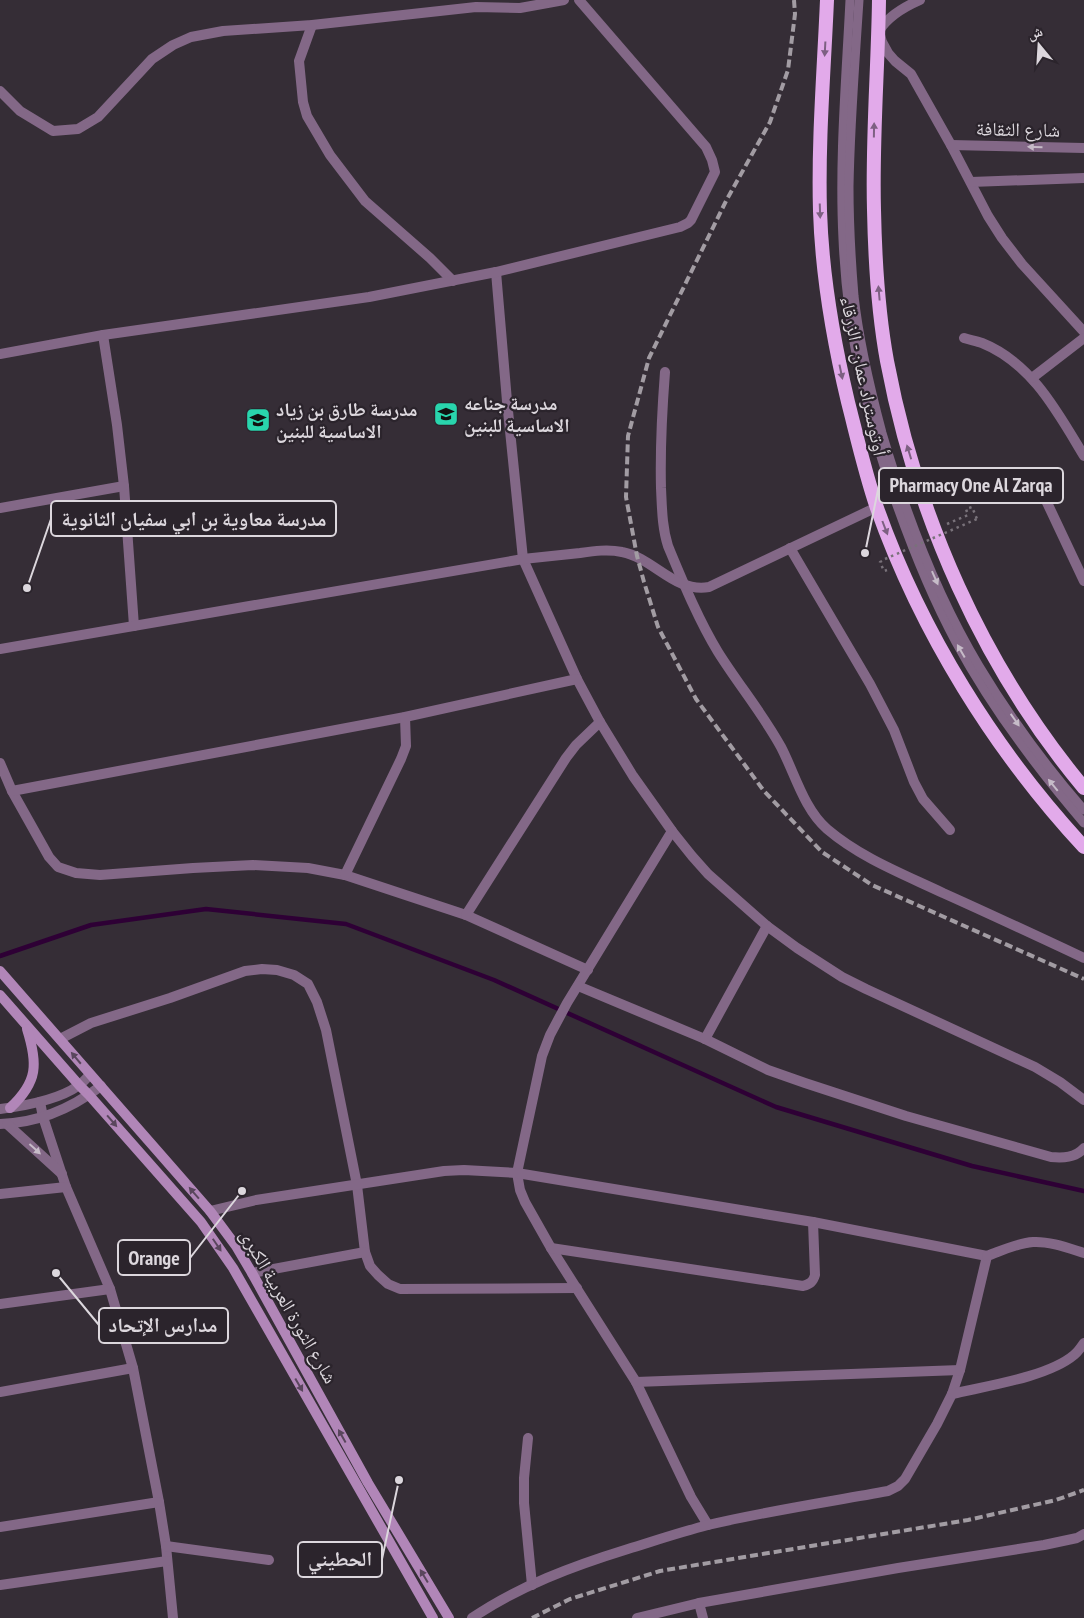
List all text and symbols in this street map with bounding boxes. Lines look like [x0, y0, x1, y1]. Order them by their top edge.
north arrow [1014, 20, 1064, 70]
text: ش [1025, 22, 1045, 43]
one-way arrow [820, 41, 828, 57]
street label: شارع الثقافة [976, 116, 1060, 142]
one-way arrow [870, 122, 878, 138]
one-way arrow [1027, 143, 1043, 151]
one-way arrow [817, 203, 825, 219]
one-way arrow [875, 284, 883, 300]
street label: أوتوستراد عمان - الزرقاء [835, 294, 893, 458]
one-way arrow [837, 364, 845, 380]
place label: مدرسة جناعه الاساسية للبنين [464, 391, 570, 437]
place label: مدرسة طارق بن زياد الاساسية للبنين [276, 397, 417, 443]
school or university icon: مدرسة جناعه الاساسية للبنين [433, 401, 459, 427]
school or university icon: مدرسة طارق بن زياد الاساسية للبنين [245, 407, 271, 433]
one-way arrow [904, 444, 912, 459]
callout: Pharmacy One Al Zarqa [879, 468, 1063, 503]
text: Pharmacy One Al Zarqa [889, 472, 1053, 498]
callout: مدرسة معاوية بن ابي سفيان الثانوية [51, 501, 336, 536]
text: مدرسة معاوية بن ابي سفيان الثانوية [62, 506, 326, 535]
one-way arrow [881, 521, 889, 536]
one-way arrow [932, 571, 940, 585]
one-way arrow [957, 644, 965, 659]
one-way arrow [1010, 713, 1020, 727]
one-way arrow [1047, 779, 1058, 792]
one-way arrow [70, 1052, 81, 1065]
one-way arrow [106, 1115, 117, 1127]
one-way arrow [28, 1143, 40, 1155]
one-way arrow [188, 1188, 200, 1200]
street label: شارع الثورة العربية الكبرى [235, 1224, 343, 1388]
one-way arrow [212, 1238, 222, 1252]
callout: Orange [118, 1240, 190, 1275]
text: Orange [128, 1245, 180, 1271]
callout: مدارس الإتحاد [99, 1308, 228, 1343]
text: مدارس الإتحاد [109, 1312, 217, 1338]
one-way arrow [295, 1378, 304, 1391]
one-way arrow [338, 1429, 346, 1443]
callout: الحطيني [298, 1542, 382, 1577]
text: الحطيني [308, 1546, 372, 1575]
one-way arrow [420, 1569, 429, 1583]

